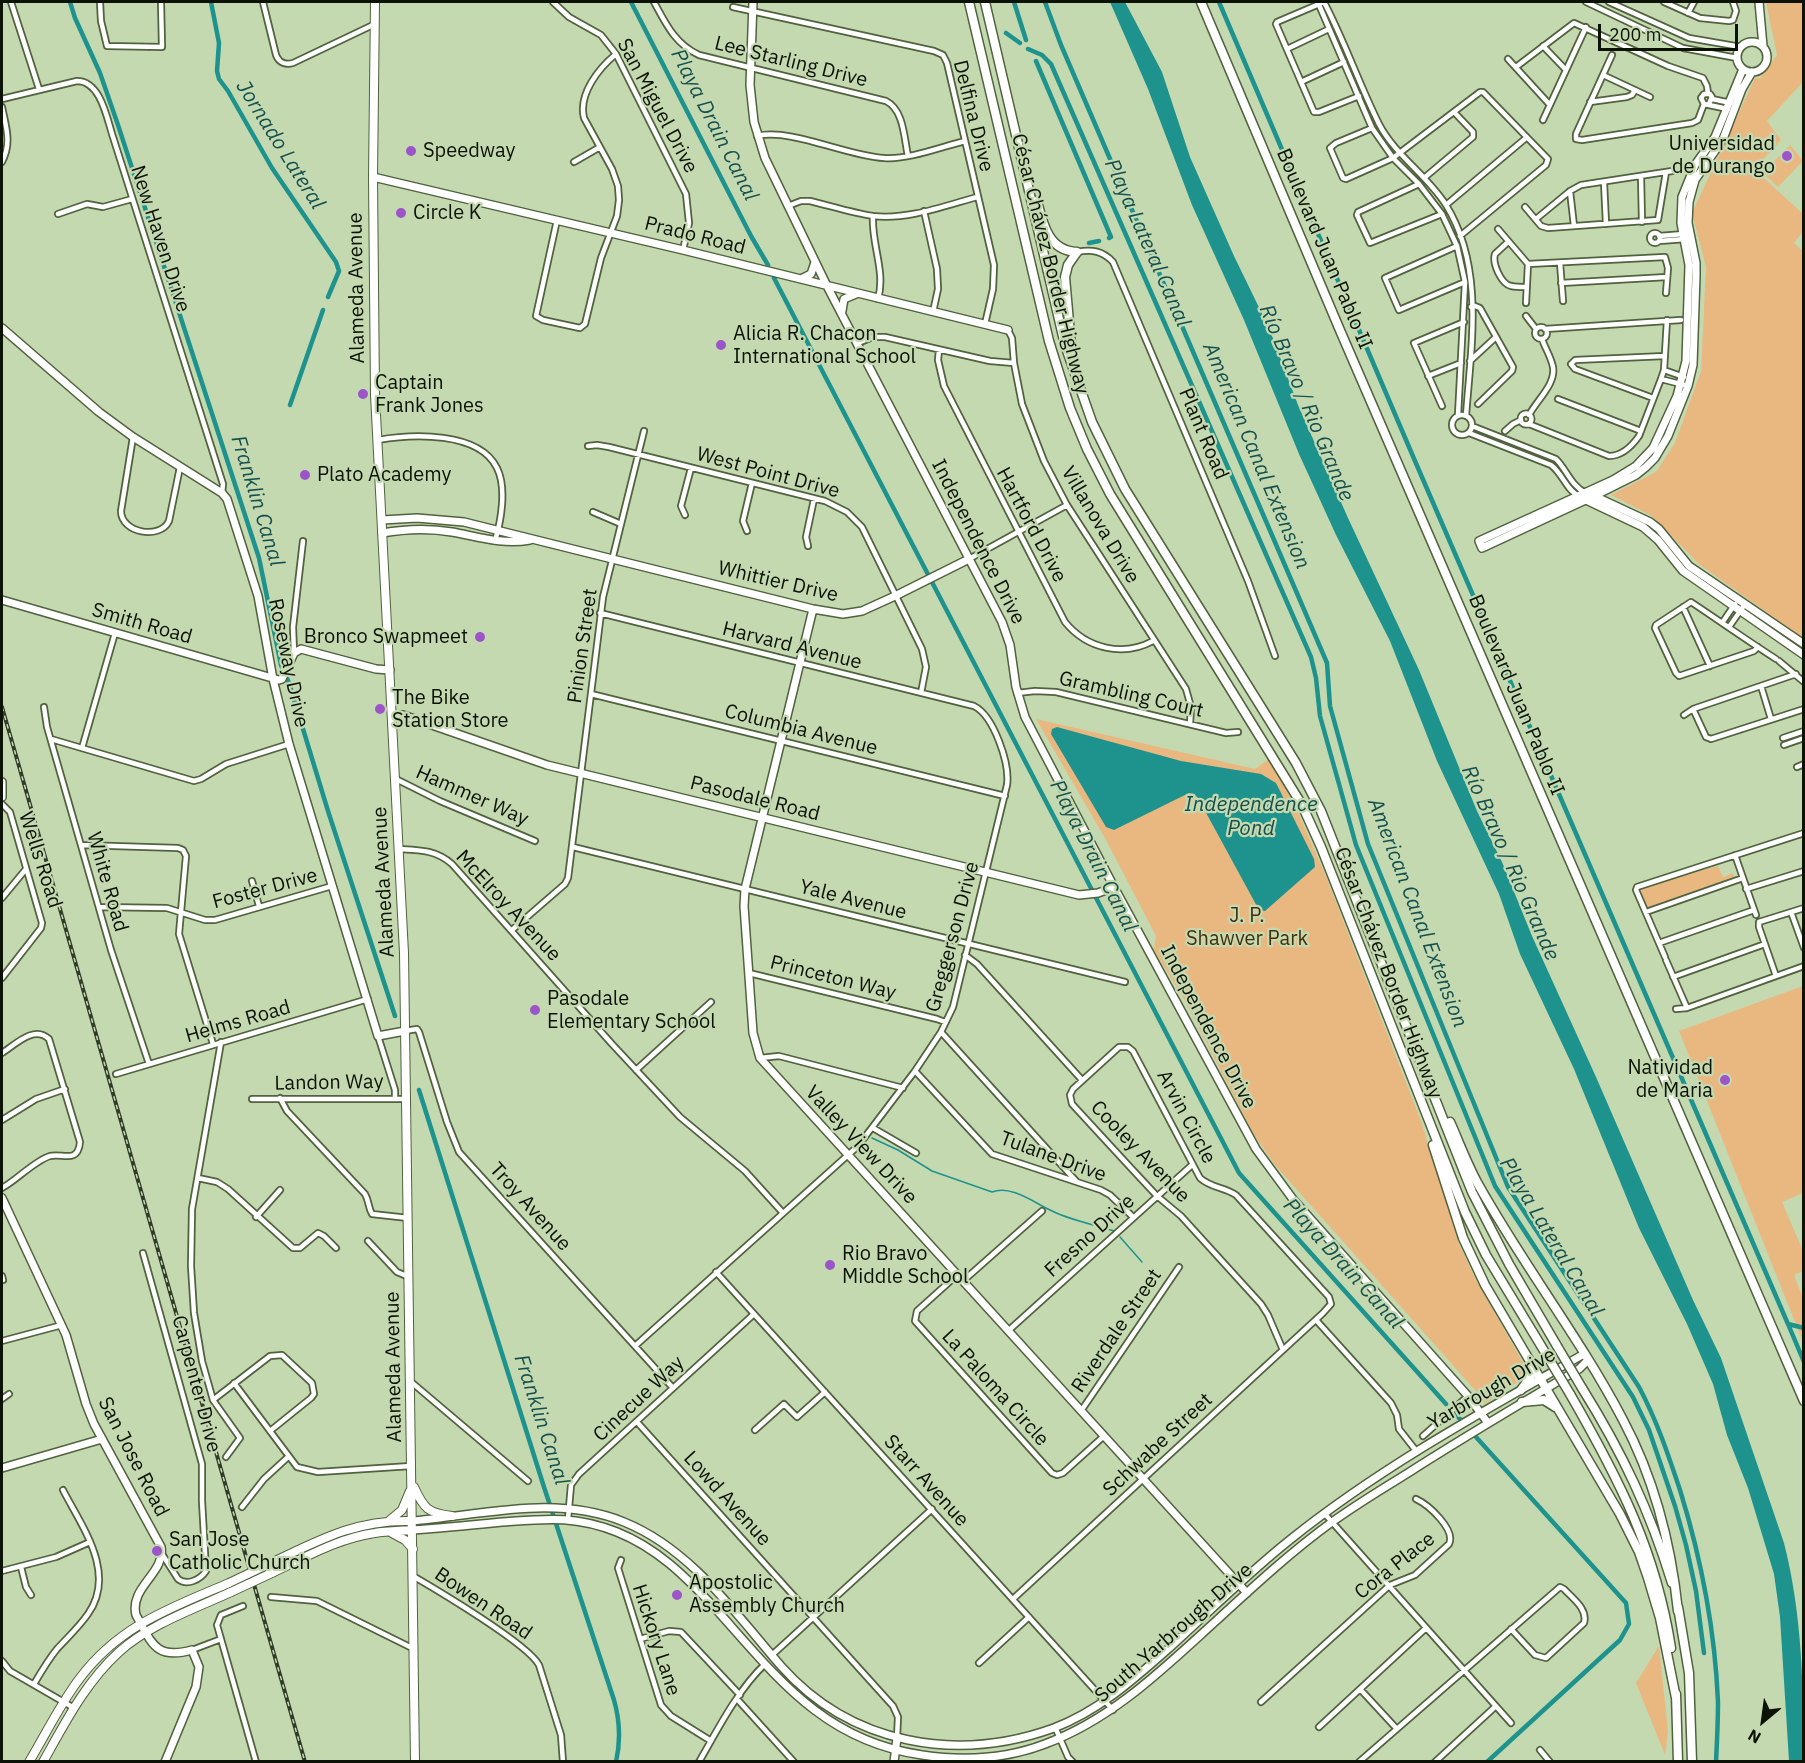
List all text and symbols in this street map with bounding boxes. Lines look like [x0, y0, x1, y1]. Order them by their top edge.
scale bar [1601, 12, 1740, 50]
text: 200 m [1609, 23, 1661, 46]
street label: Lee Starling Drive [712, 31, 870, 93]
street label: San Miguel Drive [611, 35, 703, 177]
water label: Playa Drain Canal [665, 45, 763, 205]
street label: Delfina Drive [948, 58, 998, 174]
water label: Jornado Lateral [230, 76, 330, 214]
street label: César Chávez Border Highway [1006, 131, 1094, 397]
place label: Universidad de Durango [1668, 132, 1775, 179]
place label: Speedway [423, 139, 516, 163]
marker: Speedway [404, 144, 418, 158]
street label: Boulevard Juan Pablo II [1271, 145, 1377, 353]
marker: Universidad de Durango [1780, 149, 1794, 163]
water label: Playa Lateral Canal [1099, 155, 1195, 331]
street label: New Haven Drive [125, 163, 195, 315]
place label: Circle K [413, 201, 482, 225]
marker: Circle K [394, 206, 408, 220]
street label: Alameda Avenue [344, 212, 370, 364]
street label: Prado Road [642, 212, 748, 260]
water label: Río Bravo / Rio Grande [1253, 301, 1359, 505]
place label: Alicia R. Chacon International School [733, 322, 916, 369]
marker: Alicia R. Chacon International School [714, 338, 728, 352]
water label: American Canal Extension [1197, 339, 1315, 573]
place label: Captain Frank Jones [375, 371, 484, 418]
street label: Plant Road [1173, 385, 1233, 483]
marker: Captain Frank Jones [356, 387, 370, 401]
water label: Franklin Canal [225, 432, 289, 570]
street label: West Point Drive [694, 442, 842, 504]
street label: Independence Drive [926, 456, 1030, 628]
street label: Villanova Drive [1056, 462, 1144, 588]
place label: Plato Academy [317, 463, 452, 487]
street label: Hartford Drive [991, 463, 1071, 587]
marker: Plato Academy [298, 468, 312, 482]
street label: Whittier Drive [716, 557, 840, 607]
street label: Pinion Street [563, 587, 603, 705]
street label: Boulevard Juan Pablo II [1463, 591, 1569, 799]
street label: Roseway Drive [263, 596, 313, 730]
street label: Smith Road [89, 598, 195, 650]
street label: Harvard Avenue [720, 617, 864, 675]
place label: Bronco Swapmeet [304, 625, 468, 649]
marker: Bronco Swapmeet [473, 630, 487, 644]
street label: Grambling Court [1056, 667, 1206, 723]
place label: The Bike Station Store [392, 686, 509, 733]
street label: Columbia Avenue [722, 699, 880, 761]
marker: The Bike Station Store [373, 702, 387, 716]
street label: Hammer Way [412, 760, 532, 832]
water label: Río Bravo / Rio Grande [1456, 762, 1564, 964]
street label: Pasodale Road [688, 771, 822, 827]
water label: Playa Drain Canal [1044, 776, 1142, 936]
water label: Independence Pond [1184, 792, 1318, 842]
water label: American Canal Extension [1362, 795, 1472, 1031]
street label: Alameda Avenue [368, 806, 400, 958]
street label: Wells Road [13, 809, 67, 911]
street label: White Road [81, 829, 133, 935]
street label: César Chávez Border Highway [1329, 844, 1447, 1102]
street label: McElroy Avenue [450, 845, 566, 967]
street label: Greggerson Drive [921, 859, 985, 1015]
street label: Foster Drive [210, 863, 320, 915]
street label: Yale Avenue [797, 875, 909, 925]
park label: J. P. Shawver Park [1186, 904, 1308, 951]
street label: Independence Drive [1155, 941, 1261, 1113]
street label: Princeton Way [768, 951, 898, 1005]
place label: Pasodale Elementary School [547, 987, 716, 1034]
street label: Helms Road [183, 996, 293, 1048]
marker: Pasodale Elementary School [528, 1003, 542, 1017]
place label: Natividad de Maria [1627, 1056, 1713, 1103]
street label: Arvin Circle [1151, 1066, 1221, 1168]
street label: Landon Way [274, 1070, 384, 1096]
marker: Natividad de Maria [1718, 1073, 1732, 1087]
street label: Valley View Drive [800, 1081, 922, 1209]
street label: Cooley Avenue [1085, 1096, 1195, 1208]
street label: Tulane Drive [997, 1127, 1109, 1187]
water label: Playa Lateral Canal [1494, 1153, 1608, 1321]
street label: Troy Avenue [484, 1158, 576, 1256]
street label: Fresno Drive [1040, 1189, 1140, 1283]
water label: Playa Drain Canal [1278, 1193, 1408, 1335]
place label: Rio Bravo Middle School [842, 1242, 968, 1289]
marker: Rio Bravo Middle School [823, 1258, 837, 1272]
street label: Riverdale Street [1067, 1265, 1167, 1397]
street label: Alameda Avenue [381, 1291, 407, 1443]
street label: Carpenter Drive [166, 1313, 226, 1455]
street label: La Paloma Circle [936, 1325, 1054, 1451]
street label: Yarbrough Drive [1424, 1343, 1560, 1435]
street label: Cinecue Way [589, 1351, 689, 1447]
water label: Franklin Canal [508, 1352, 574, 1488]
street label: Schwabe Street [1098, 1388, 1218, 1502]
street label: San Jose Road [93, 1393, 173, 1521]
street label: Starr Avenue [878, 1430, 974, 1532]
street label: Lowd Avenue [678, 1447, 776, 1551]
street label: Cora Place [1350, 1527, 1440, 1605]
place label: San Jose Catholic Church [169, 1528, 311, 1575]
marker: San Jose Catholic Church [150, 1544, 164, 1558]
street label: South Yarbrough Drive [1090, 1558, 1258, 1708]
street label: Bowen Road [430, 1563, 536, 1645]
place label: Apostolic Assembly Church [689, 1571, 845, 1618]
street label: Hickory Lane [627, 1581, 685, 1699]
marker: Apostolic Assembly Church [670, 1588, 684, 1602]
north arrow [1733, 1691, 1793, 1751]
text: N [1744, 1725, 1764, 1748]

